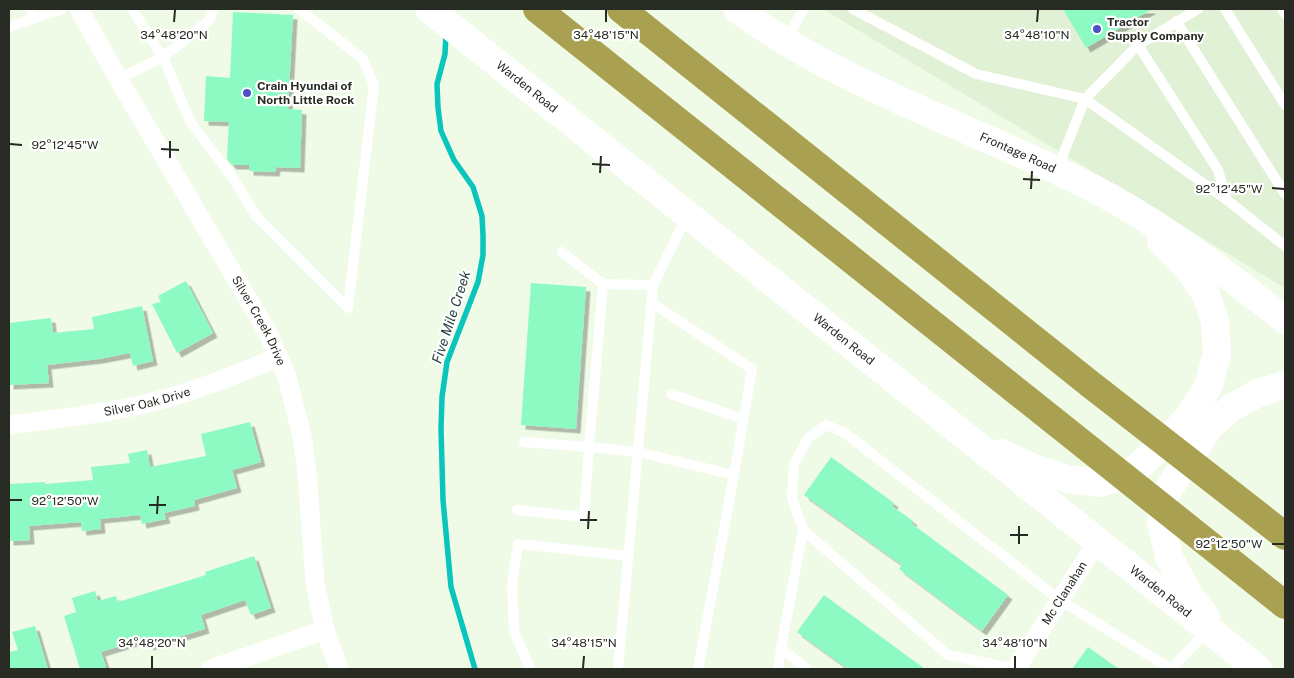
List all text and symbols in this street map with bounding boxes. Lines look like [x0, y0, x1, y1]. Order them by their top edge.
place label: Tractor Supply Company [1107, 15, 1204, 43]
marker: Tractor Supply Company [1091, 23, 1103, 35]
text: 34°48'20"N [140, 28, 208, 42]
text: 34°48'15"N [573, 28, 639, 42]
text: 34°48'10"N [1004, 28, 1070, 42]
street label: Warden Road [493, 58, 560, 116]
place label: Crain Hyundai of North Little Rock [257, 79, 354, 107]
marker: Crain Hyundai of North Little Rock [241, 87, 253, 99]
street label: Frontage Road [978, 130, 1058, 176]
text: 92°12'45"W [32, 138, 99, 152]
text: 92°12'45"W [1196, 182, 1263, 196]
water label: Five Mile Creek [428, 268, 474, 365]
street label: Silver Creek Drive [229, 273, 288, 368]
street label: Warden Road [810, 310, 877, 368]
street label: Silver Oak Drive [103, 384, 192, 419]
text: 92°12'50"W [32, 494, 99, 508]
text: 92°12'50"W [1196, 537, 1263, 551]
street label: Mc Clanahan [1039, 559, 1090, 627]
street label: Warden Road [1127, 563, 1194, 620]
text: 34°48'20"N [118, 636, 186, 650]
text: 34°48'15"N [551, 636, 617, 650]
text: 34°48'10"N [982, 636, 1048, 650]

